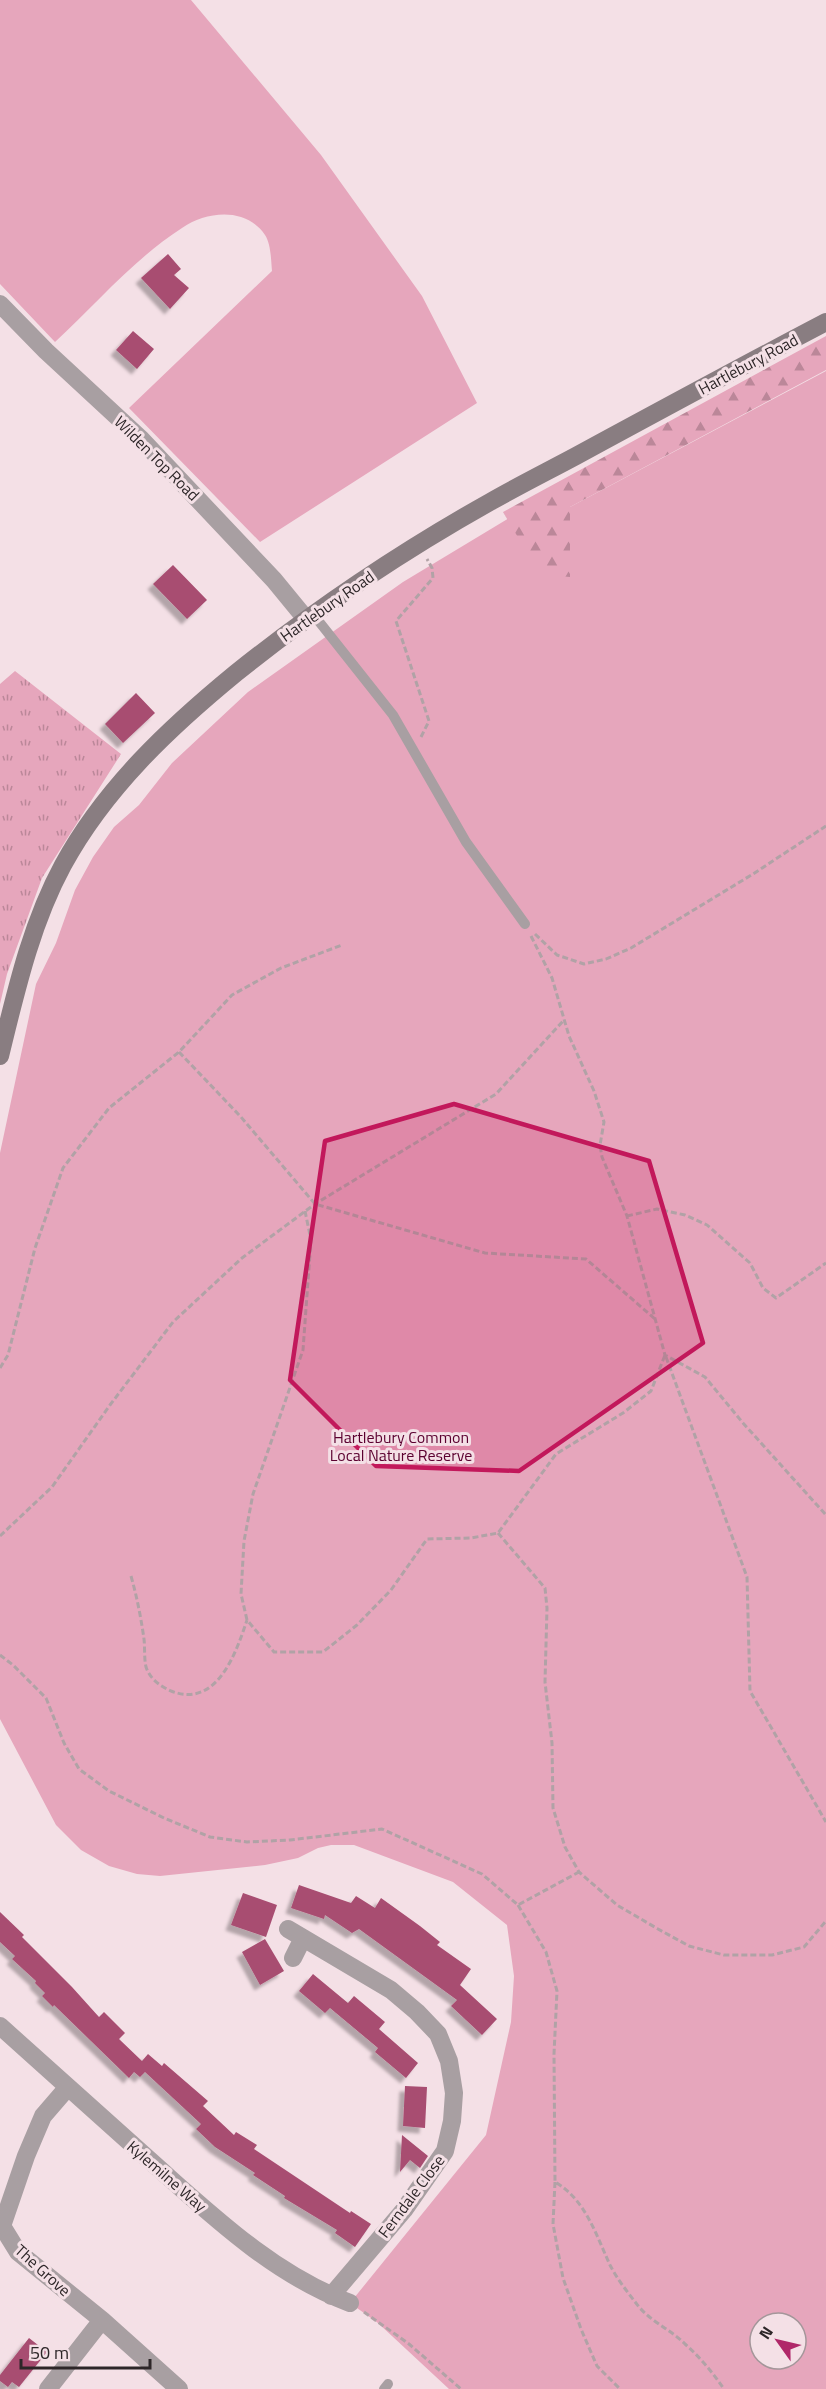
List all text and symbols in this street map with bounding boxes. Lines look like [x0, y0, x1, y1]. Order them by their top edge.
street label: Hartlebury Road [694, 328, 802, 400]
street label: Wilden Top Road [109, 410, 205, 506]
street label: Hartlebury Road [275, 565, 379, 647]
park label: Hartlebury Common Local Nature Reserve [330, 1425, 472, 1467]
street label: Kylemilne Way [122, 2135, 212, 2218]
street label: Ferndale Close [372, 2149, 450, 2243]
street label: The Grove [10, 2238, 76, 2302]
north arrow [748, 2311, 808, 2371]
text: N [753, 2321, 779, 2344]
scale bar [21, 2332, 150, 2370]
text: 50 m [30, 2339, 69, 2366]

